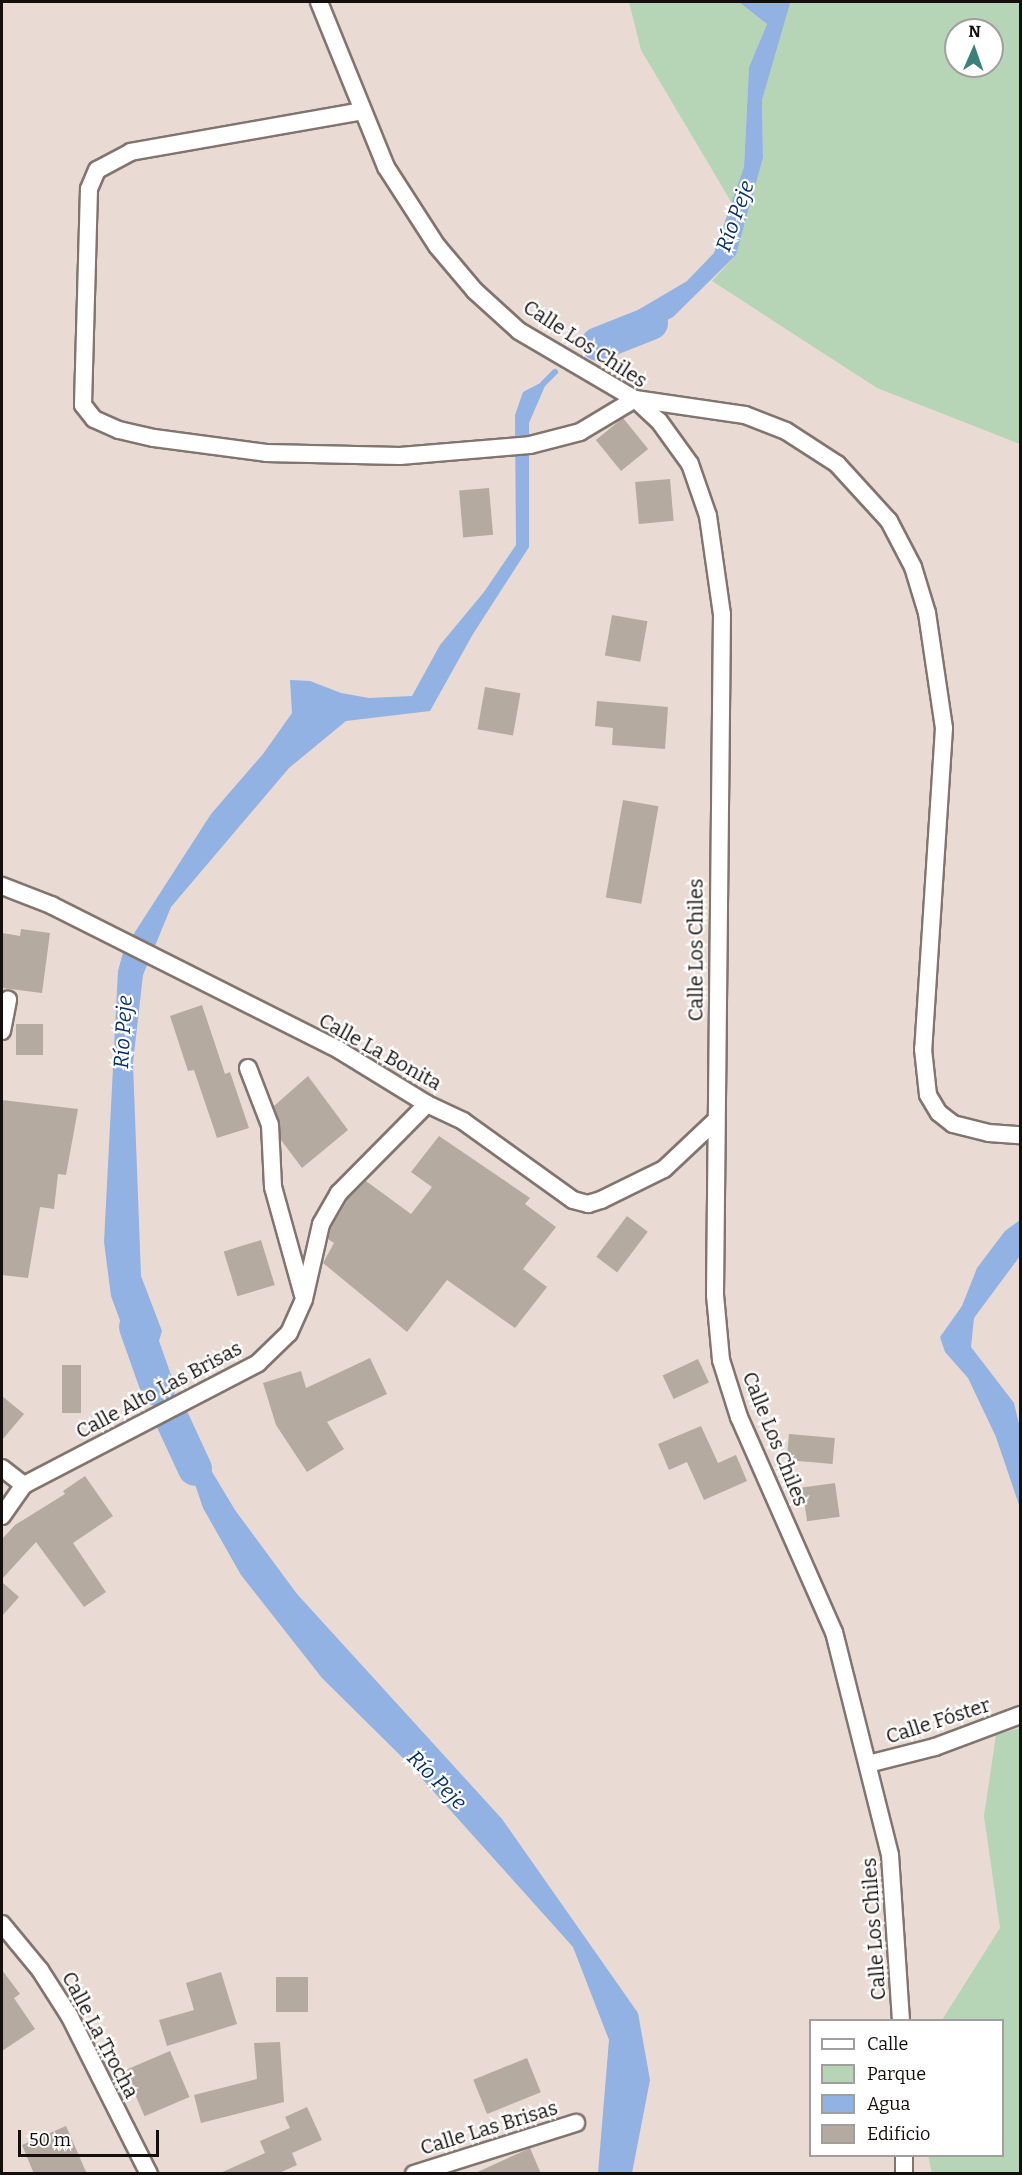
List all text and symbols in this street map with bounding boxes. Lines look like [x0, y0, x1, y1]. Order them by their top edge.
north arrow [944, 18, 1004, 78]
text: N [968, 22, 981, 41]
water label: Río Peje [711, 177, 759, 255]
street label: Calle Los Chiles [519, 295, 651, 393]
street label: Calle Los Chiles [684, 879, 708, 1021]
water label: Río Peje [108, 995, 138, 1069]
street label: Calle La Bonita [315, 1008, 445, 1096]
street label: Calle Alto Las Brisas [72, 1336, 246, 1444]
street label: Calle Los Chiles [737, 1368, 813, 1510]
street label: Calle Fóster [883, 1693, 993, 1749]
water label: Río Peje [402, 1745, 472, 1815]
street label: Calle Los Chiles [857, 1857, 891, 2001]
street label: Calle La Trocha [57, 1968, 143, 2102]
legend [809, 2019, 1004, 2157]
text: Calle [867, 2033, 908, 2055]
text: Parque [867, 2063, 926, 2085]
text: Agua [867, 2093, 910, 2115]
street label: Calle Las Brisas [417, 2096, 561, 2160]
scale bar [21, 2118, 162, 2156]
text: Edificio [867, 2123, 930, 2145]
text: 50 m [29, 2129, 71, 2151]

